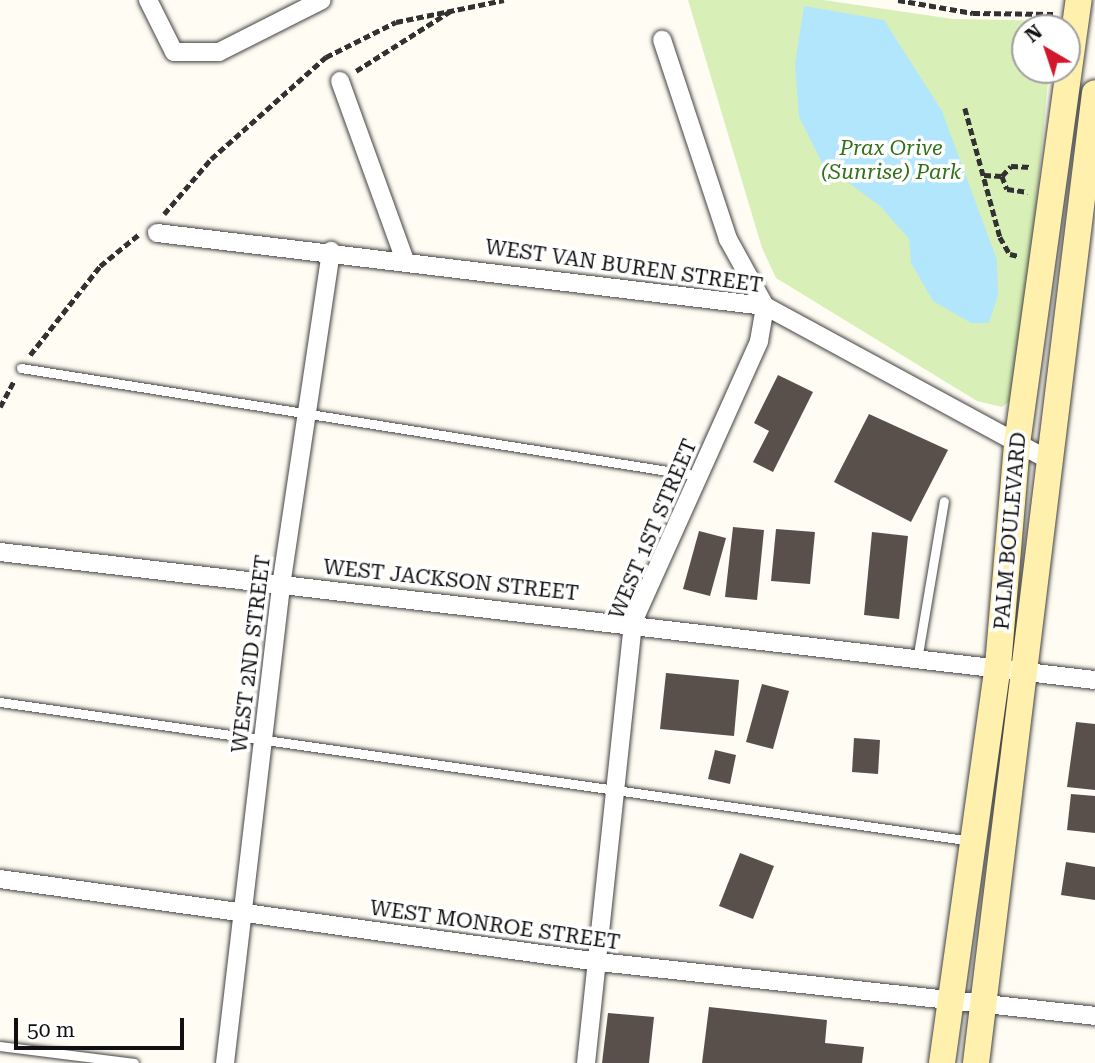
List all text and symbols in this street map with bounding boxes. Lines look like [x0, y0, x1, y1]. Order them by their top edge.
north arrow [1011, 14, 1081, 84]
text: N [1021, 20, 1047, 47]
park label: Prax Orive (Sunrise) Park [821, 135, 961, 185]
street label: WEST VAN BUREN STREET [483, 234, 765, 298]
street label: PALM BOULEVARD [989, 431, 1031, 631]
street label: WEST 1ST STREET [604, 435, 702, 623]
street label: WEST 2ND STREET [226, 554, 276, 754]
street label: WEST JACKSON STREET [322, 554, 580, 606]
street label: WEST MONROE STREET [368, 895, 622, 955]
scale bar [18, 1004, 187, 1048]
text: 50 m [27, 1018, 75, 1042]

